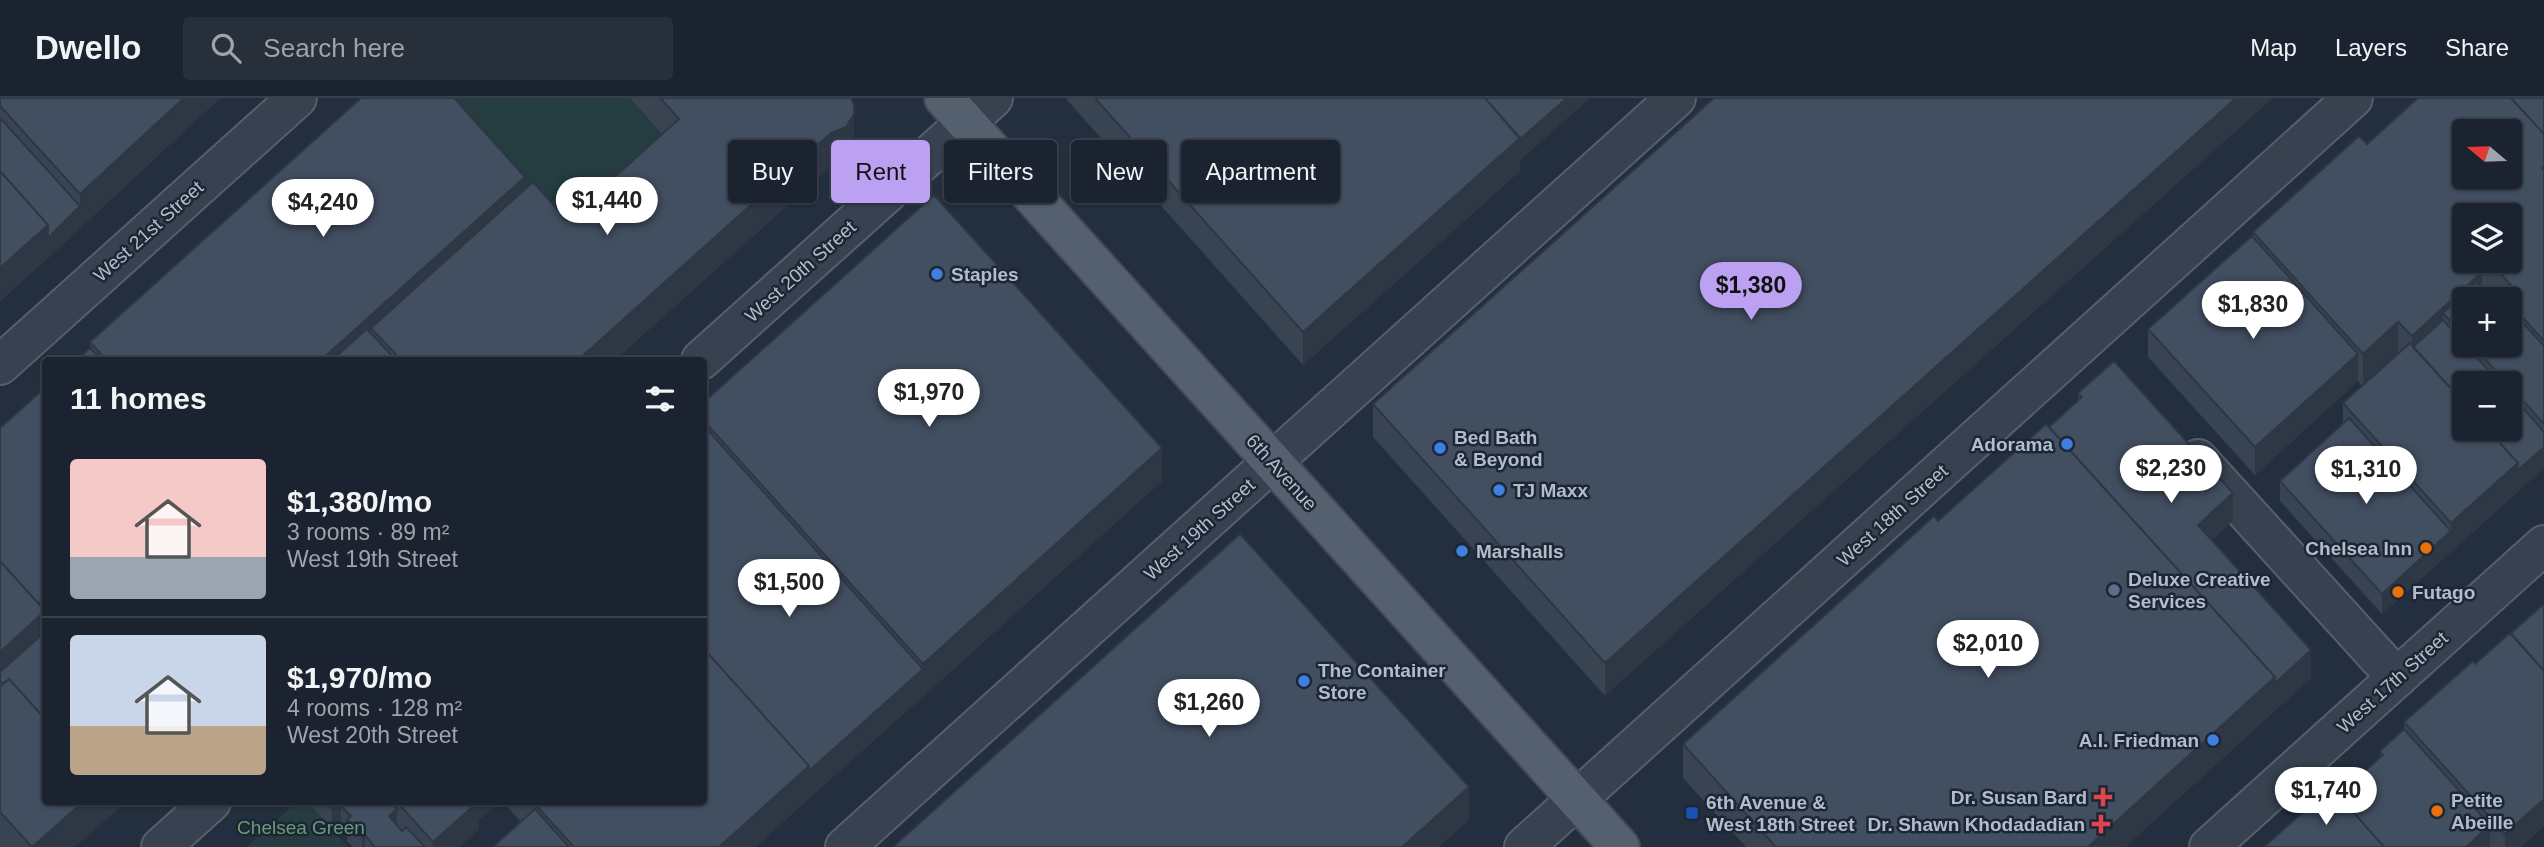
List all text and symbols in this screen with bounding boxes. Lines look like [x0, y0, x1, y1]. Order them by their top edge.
search box [183, 17, 673, 80]
text: Dwello [35, 29, 141, 66]
icon: search [207, 29, 245, 67]
text: Search here [263, 33, 405, 63]
text: Map [2250, 34, 2297, 61]
text: Layers [2335, 34, 2407, 61]
text: Share [2445, 34, 2509, 61]
north arrow [2452, 119, 2522, 189]
map controls [2452, 119, 2522, 441]
chip: Buy [728, 140, 817, 203]
chip: Rent [831, 140, 930, 203]
chip: Filters [944, 140, 1057, 203]
chip: New [1071, 140, 1167, 203]
chip: Apartment [1181, 140, 1340, 203]
street label: West 21st Street [89, 176, 208, 286]
pin: $1,440 [550, 178, 664, 237]
pin: $4,240 [266, 180, 380, 239]
text: $1,440 [572, 187, 642, 213]
text: $4,240 [288, 189, 358, 215]
button: layers [2452, 203, 2522, 273]
street label: West 20th Street [741, 216, 860, 326]
pin: $1,380 [1694, 262, 1808, 322]
place label: Staples [951, 264, 1019, 285]
marker: Staples [929, 266, 945, 282]
text: $1,380 [1716, 272, 1786, 298]
pin: $1,830 [2196, 282, 2310, 341]
button: + [2452, 287, 2522, 357]
text: $1,830 [2218, 291, 2288, 317]
pin: $1,970 [872, 370, 986, 429]
button: − [2452, 371, 2522, 441]
text: $1,970 [894, 379, 964, 405]
icon: filters [641, 380, 679, 418]
text: 11 homes [70, 382, 207, 415]
place label: Bed Bath & Beyond [1454, 427, 1543, 470]
street label: 6th Avenue [1242, 430, 1321, 515]
place label: Adorama [1971, 434, 2053, 455]
marker: Adorama [2059, 436, 2075, 452]
marker: Bed Bath & Beyond [1432, 440, 1448, 456]
pin: $2,230 [2114, 446, 2228, 505]
pin: $1,310 [2309, 446, 2423, 506]
text: $2,230 [2136, 455, 2206, 481]
text: $1,310 [2331, 456, 2401, 482]
street label: West 18th Street [1833, 460, 1952, 570]
street label: West 19th Street [1140, 474, 1259, 584]
place label: TJ Maxx [1513, 480, 1588, 501]
marker: TJ Maxx [1491, 482, 1507, 498]
text: $1,380/mo [287, 485, 432, 518]
icon: home [126, 487, 210, 571]
text: 3 rooms · 89 m² [287, 519, 449, 545]
place label: Chelsea Inn [2305, 538, 2412, 559]
marker: Chelsea Inn [2418, 540, 2434, 556]
place label: Marshalls [1476, 541, 1564, 562]
marker: Marshalls [1454, 543, 1470, 559]
text: West 19th Street [287, 546, 458, 572]
pin: $1,500 [732, 560, 846, 619]
text: $1,500 [754, 569, 824, 595]
place label: Deluxe Creative Services [2128, 569, 2271, 612]
marker: Deluxe Creative Services [2106, 582, 2122, 598]
place label: Futago [2412, 582, 2475, 603]
marker: Futago [2390, 584, 2406, 600]
pin: $2,010 [1931, 620, 2045, 680]
street label: West 17th Street [2333, 627, 2452, 737]
text: $2,010 [1953, 630, 2023, 656]
place label: The Container Store [1318, 660, 1446, 703]
text: $1,970/mo [287, 661, 432, 694]
icon: home [126, 663, 210, 747]
marker: The Container Store [1296, 673, 1312, 689]
pin: $1,260 [1152, 680, 1266, 739]
text: $1,260 [1174, 689, 1244, 715]
text: 4 rooms · 128 m² [287, 695, 462, 721]
text: West 20th Street [287, 722, 458, 748]
place label: A.I. Friedman [2079, 730, 2199, 751]
marker: A.I. Friedman [2205, 732, 2221, 748]
pin: $1,740 [2269, 768, 2383, 827]
text: $1,740 [2291, 777, 2361, 803]
place label: Dr. Susan Bard [1951, 787, 2087, 808]
marker: Dr. Susan Bard [2093, 787, 2113, 807]
place label: Petite Abeille [2451, 790, 2513, 833]
place label: 6th Avenue & West 18th Street [1706, 792, 1855, 835]
marker: Petite Abeille [2429, 803, 2445, 819]
marker: 6th Avenue & West 18th Street [1684, 805, 1700, 821]
place label: Dr. Shawn Khodadadian [1868, 814, 2085, 835]
marker: Dr. Shawn Khodadadian [2091, 814, 2111, 834]
park label: Chelsea Green [237, 817, 365, 838]

